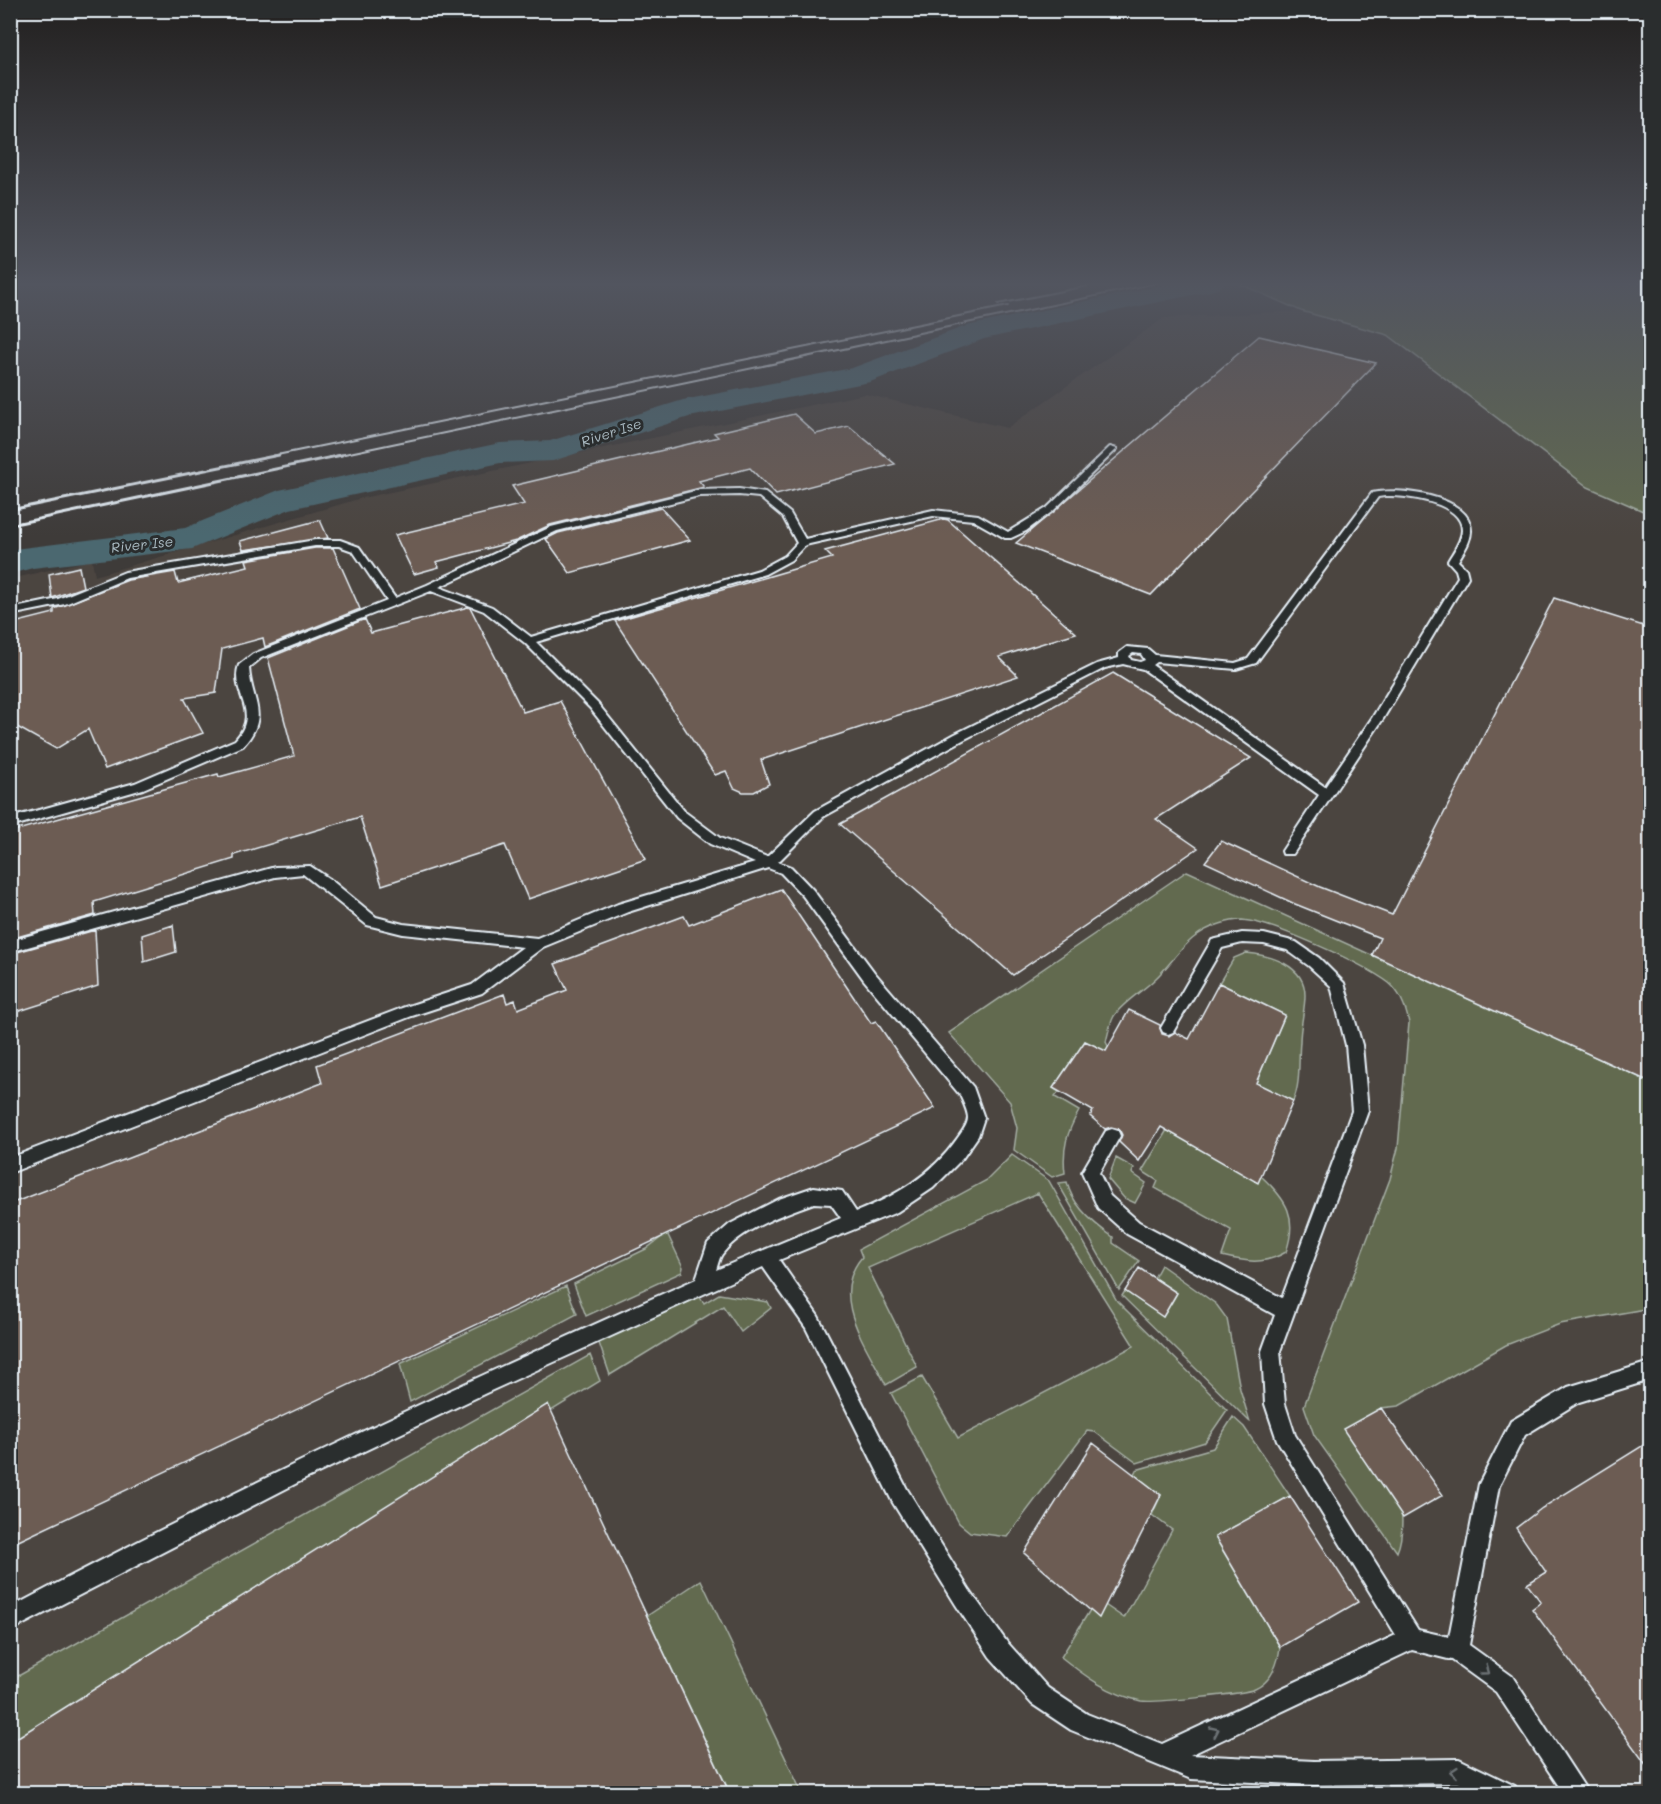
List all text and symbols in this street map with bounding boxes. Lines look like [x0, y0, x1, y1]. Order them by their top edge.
water label: River Ise [578, 413, 644, 451]
water label: River Ise [110, 531, 174, 557]
one-way arrow [1480, 1664, 1491, 1675]
one-way arrow [1209, 1727, 1220, 1739]
one-way arrow [1449, 1766, 1458, 1779]

